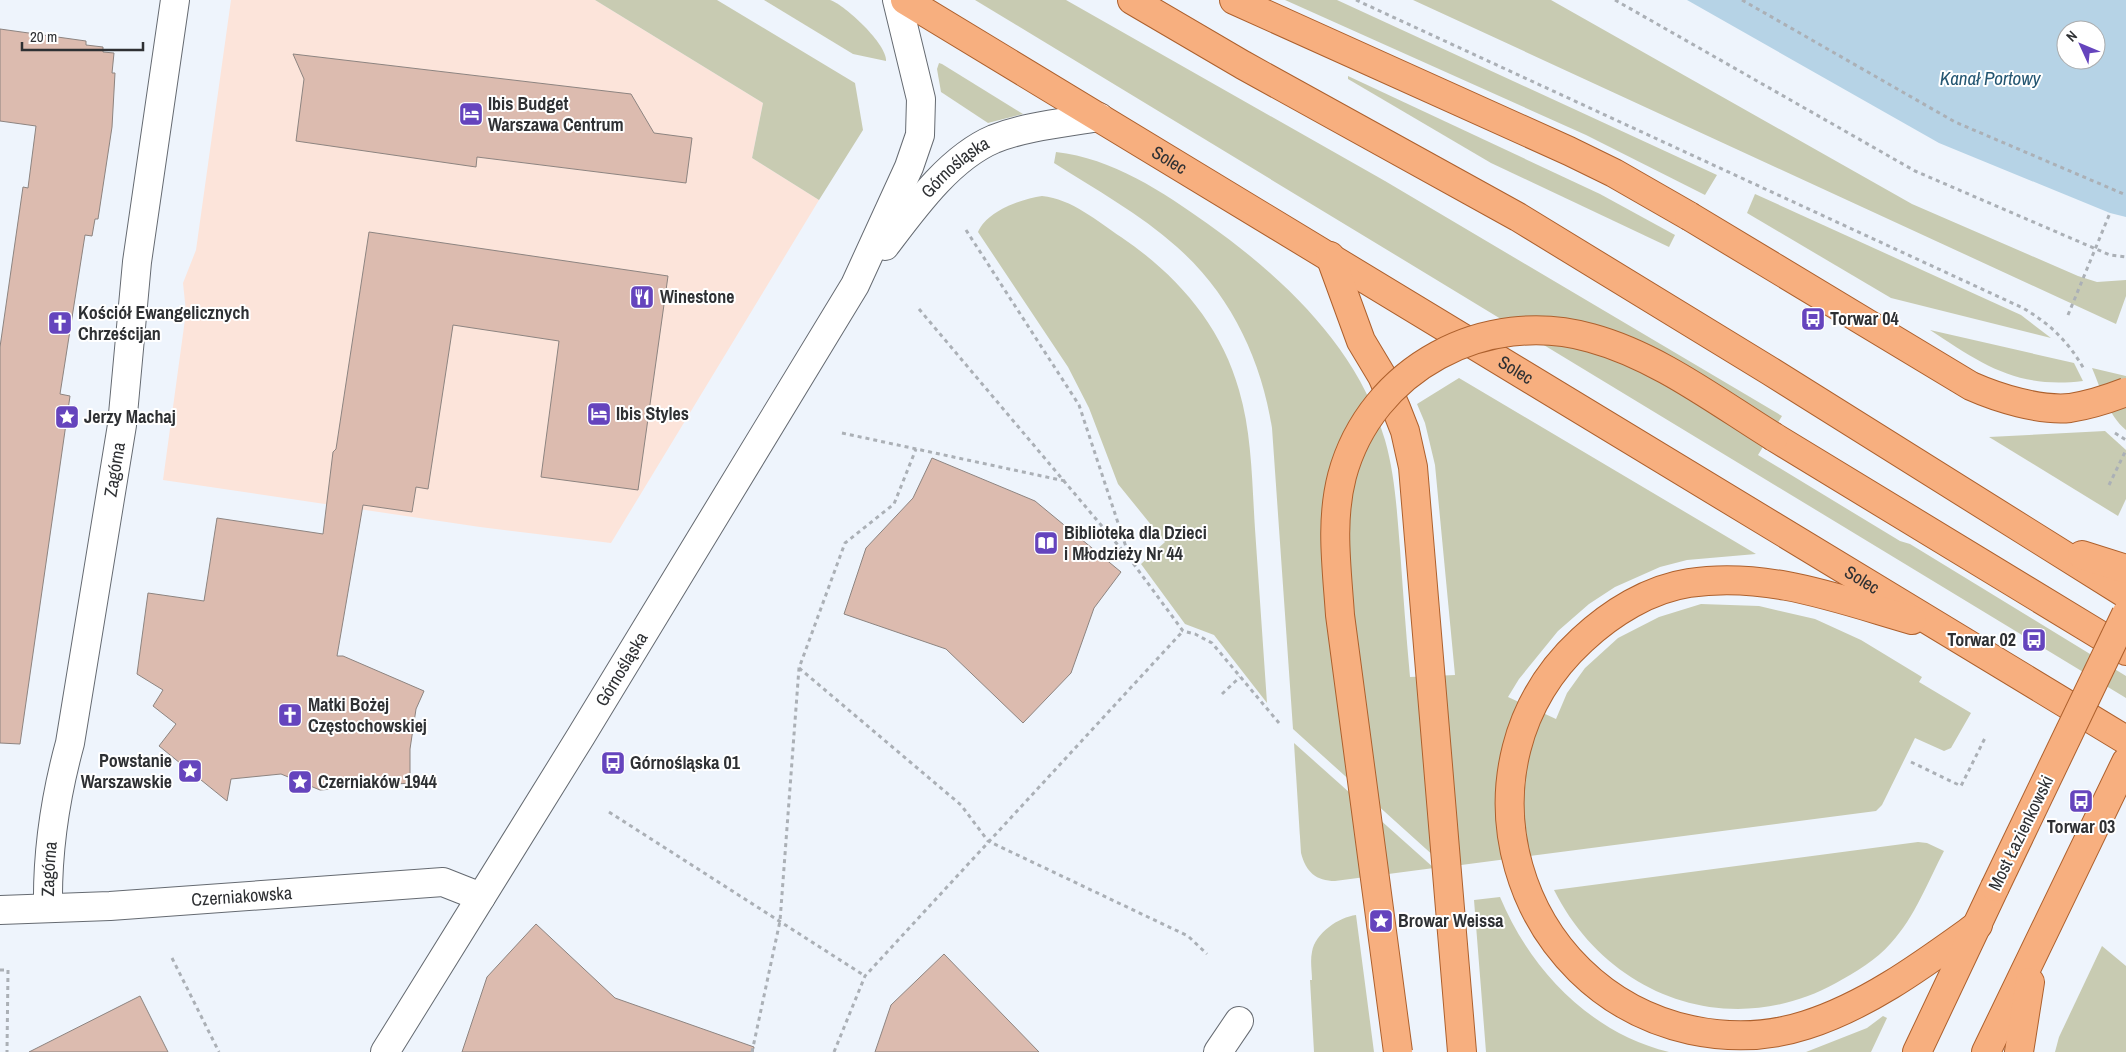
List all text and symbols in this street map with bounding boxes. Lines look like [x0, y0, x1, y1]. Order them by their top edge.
scale bar [22, 20, 144, 52]
north arrow [2056, 20, 2106, 70]
text: 20 m [30, 26, 57, 47]
text: N [2062, 27, 2081, 45]
water label: Kanał Portowy [1940, 65, 2041, 91]
place label: Ibis Budget Warszawa Centrum [488, 91, 624, 137]
hotel icon: Ibis Budget Warszawa Centrum [458, 101, 484, 127]
street label: Górnośląska [915, 130, 993, 203]
street label: Solec [1147, 139, 1192, 180]
restaurant icon: Winestone [629, 284, 655, 310]
place label: Winestone [660, 284, 735, 309]
place label: Kościół Ewangelicznych Chrześcijan [78, 300, 249, 346]
bus stop icon: Torwar 04 [1800, 306, 1826, 332]
place label: Torwar 04 [1830, 306, 1899, 331]
church icon: Kościół Ewangelicznych Chrześcijan [47, 310, 73, 336]
street label: Solec [1494, 349, 1538, 390]
hotel icon: Ibis Styles [586, 401, 612, 427]
place label: Ibis Styles [616, 401, 689, 426]
place icon: Jerzy Machaj [54, 404, 80, 430]
place label: Jerzy Machaj [84, 404, 176, 429]
street label: Zagórna [97, 440, 131, 499]
place label: Biblioteka dla Dzieci i Młodzieży Nr 44 [1064, 520, 1207, 566]
library icon: Biblioteka dla Dzieci i Młodzieży Nr 44 [1033, 530, 1059, 556]
street label: Solec [1840, 559, 1885, 600]
street label: Górnośląska [589, 627, 653, 711]
place label: Torwar 02 [1947, 627, 2016, 652]
bus stop icon: Torwar 02 [2021, 627, 2047, 653]
place label: Matki Bożej Częstochowskiej [308, 692, 427, 738]
church icon: Matki Bożej Częstochowskiej [277, 702, 303, 728]
place label: Powstanie Warszawskie [81, 748, 172, 794]
bus stop icon: Górnośląska 01 [600, 750, 626, 776]
place label: Górnośląska 01 [630, 750, 741, 775]
place icon: Powstanie Warszawskie [177, 758, 203, 784]
place icon: Czerniaków 1944 [287, 769, 313, 795]
place label: Czerniaków 1944 [318, 769, 438, 794]
street label: Most Łazienkowski [1982, 771, 2059, 895]
bus stop icon: Torwar 03 [2068, 788, 2094, 814]
place label: Torwar 03 [2047, 814, 2115, 839]
street label: Zagórna [35, 840, 63, 897]
street label: Czerniakowska [190, 880, 293, 912]
place icon: Browar Weissa [1368, 908, 1394, 934]
place label: Browar Weissa [1398, 908, 1504, 933]

